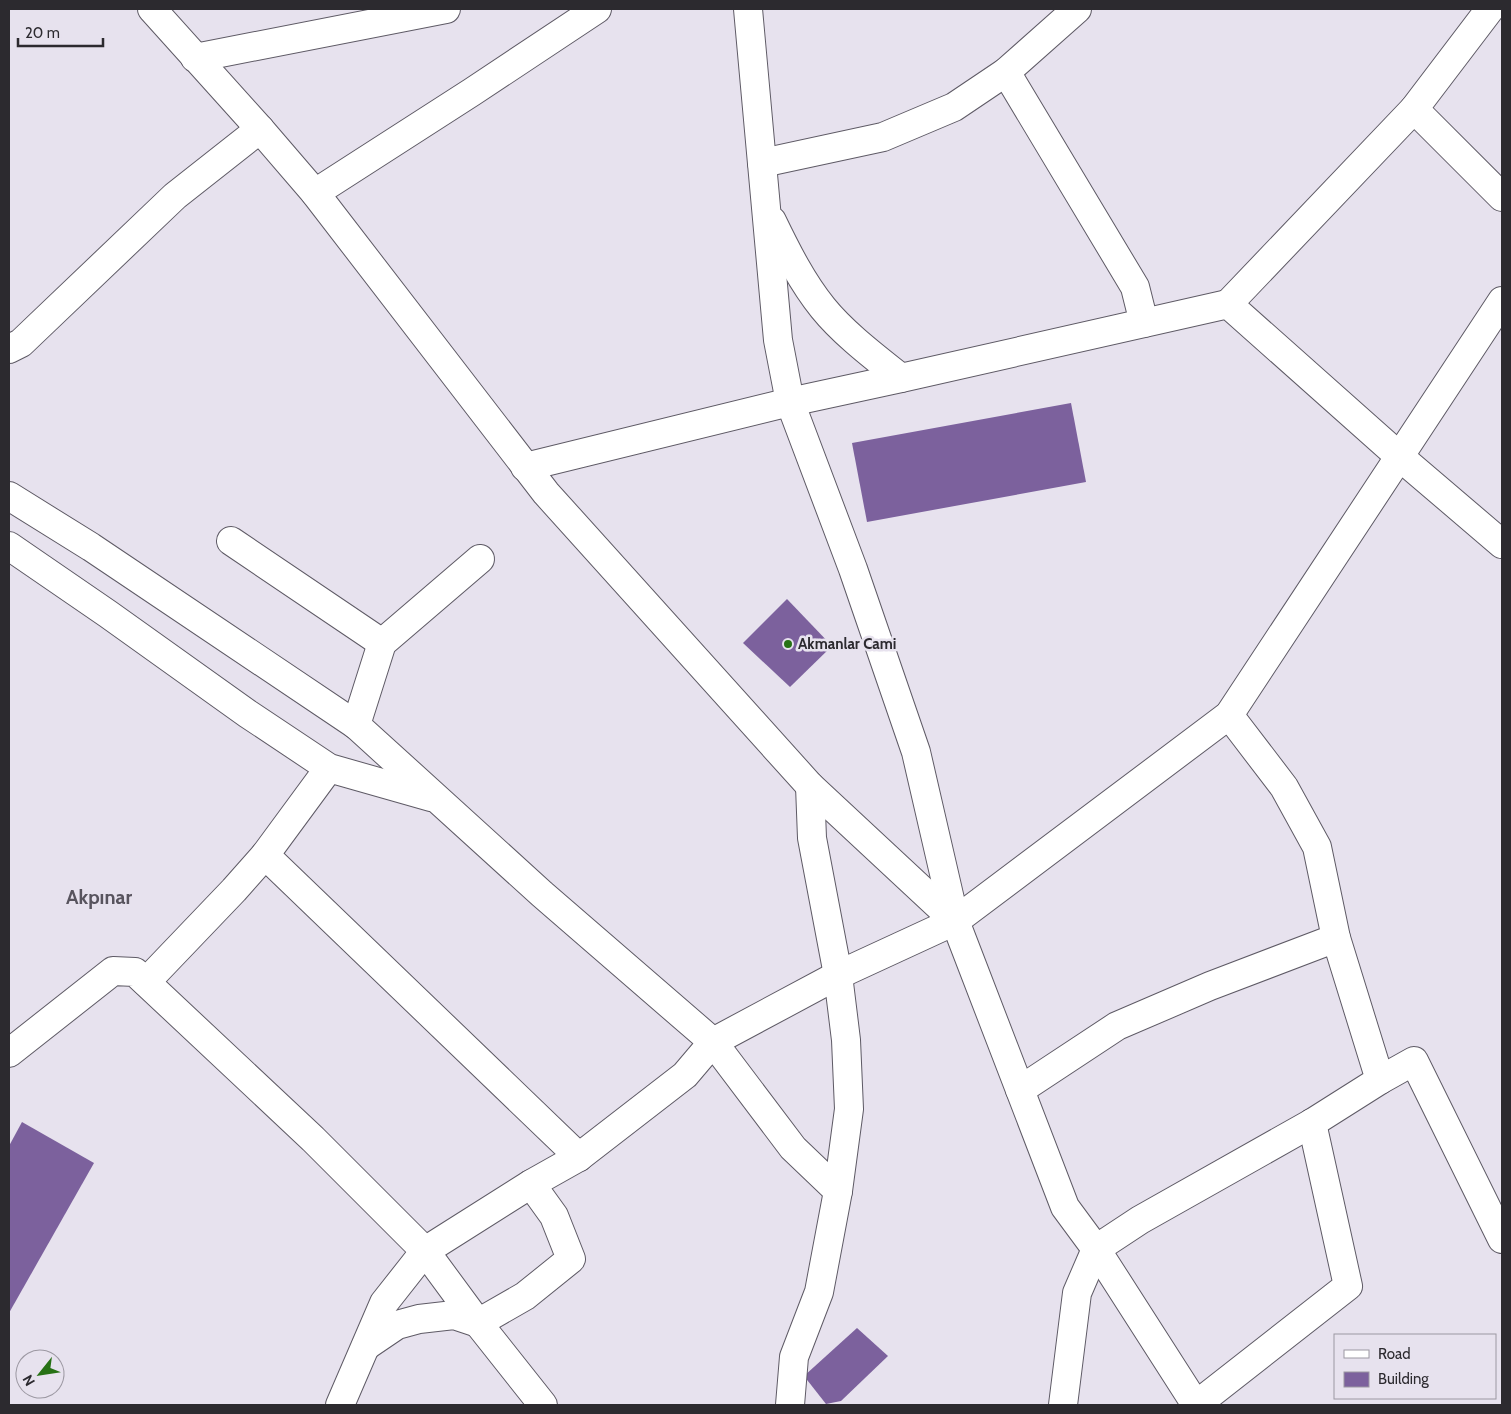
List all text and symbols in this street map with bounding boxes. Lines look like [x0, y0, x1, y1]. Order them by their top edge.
scale bar [18, 15, 102, 47]
text: 20 m [25, 24, 60, 42]
place label: Akmanlar Cami [798, 635, 896, 653]
marker: Akmanlar Cami [782, 638, 794, 650]
district label: Akpınar [66, 885, 132, 909]
legend [1334, 1334, 1496, 1399]
text: Road [1378, 1345, 1411, 1363]
north arrow [15, 1349, 65, 1399]
text: Building [1378, 1370, 1429, 1388]
text: N [18, 1372, 39, 1389]

